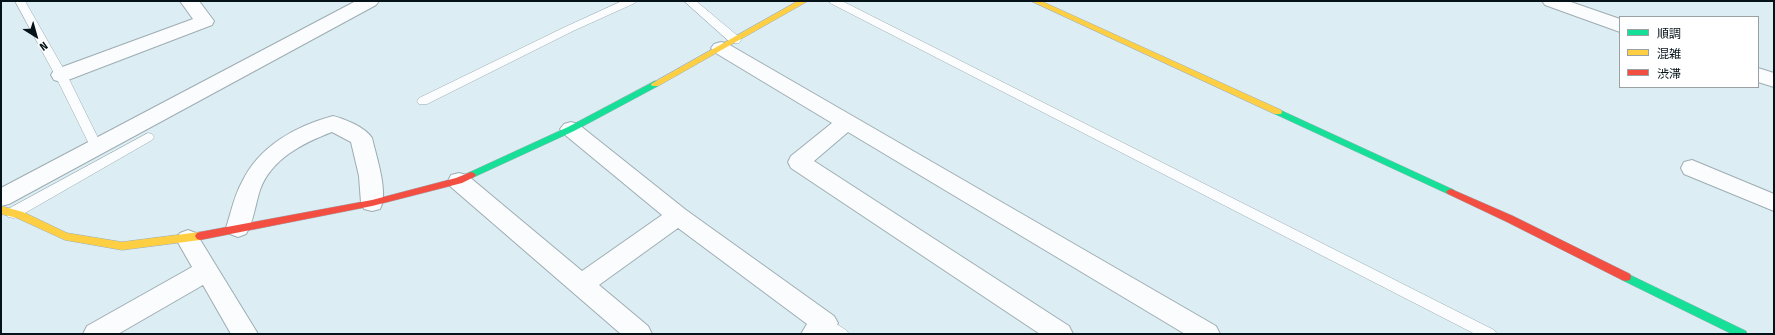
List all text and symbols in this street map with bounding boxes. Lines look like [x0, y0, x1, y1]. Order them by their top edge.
north arrow [16, 16, 56, 56]
legend [1619, 16, 1759, 88]
text: 順調 [1657, 27, 1681, 41]
text: N [37, 39, 50, 53]
text: 混雑 [1657, 47, 1681, 61]
text: 渋滞 [1657, 67, 1681, 81]

